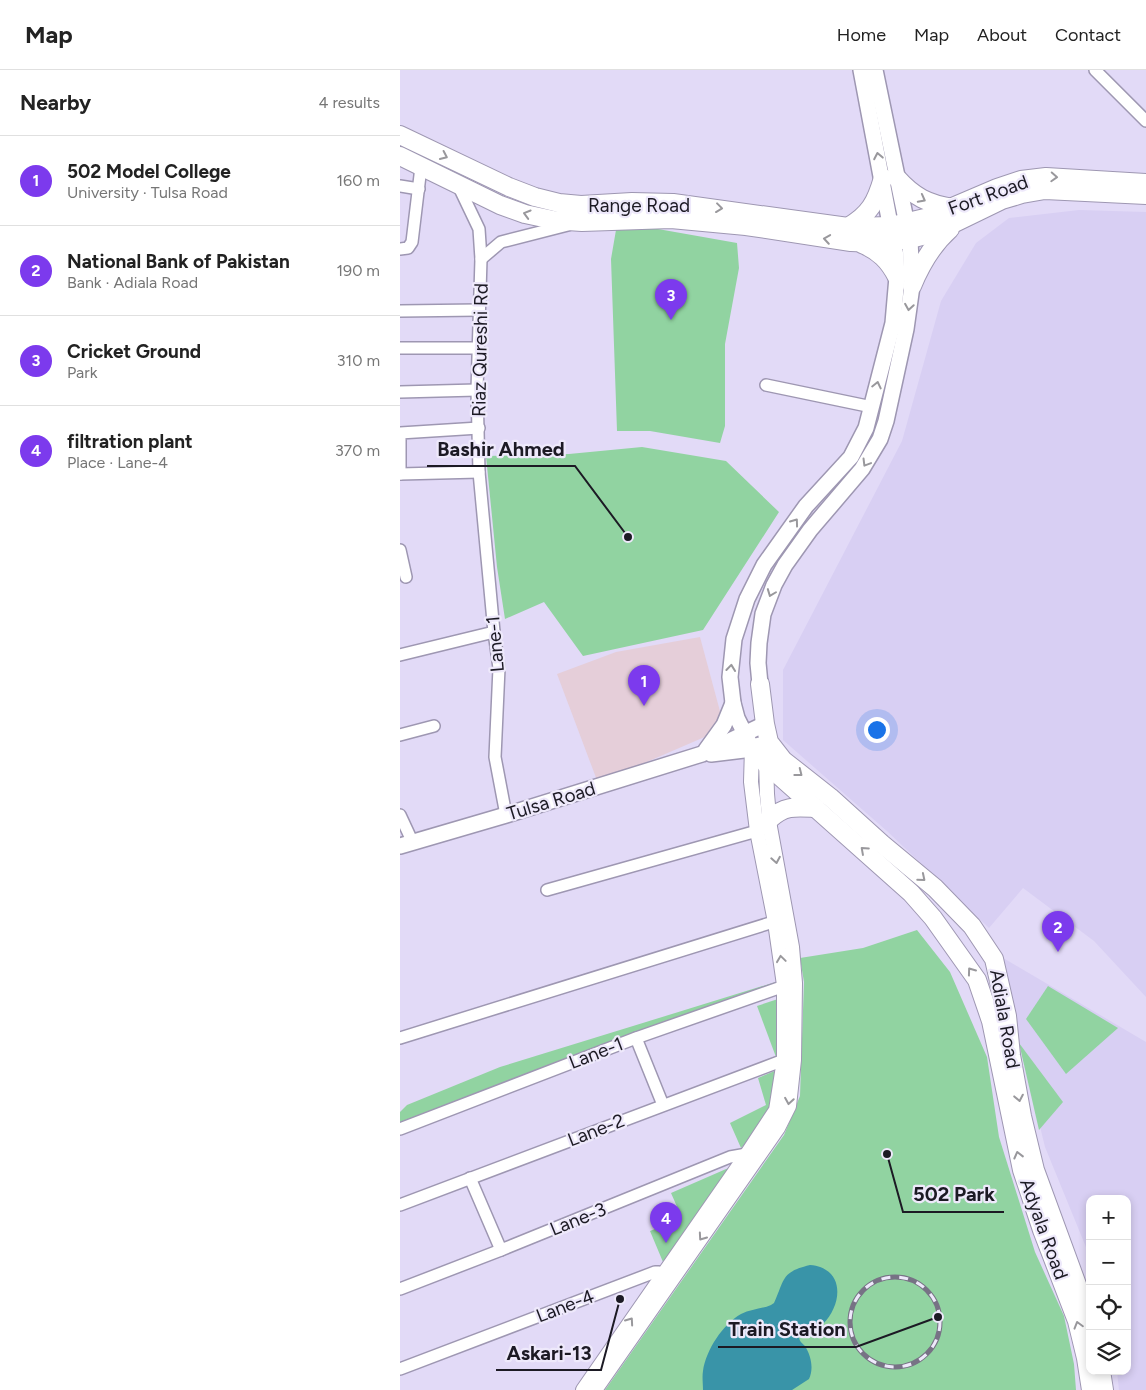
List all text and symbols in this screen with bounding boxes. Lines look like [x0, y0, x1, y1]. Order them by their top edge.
text: Map [25, 20, 73, 49]
text: Home [837, 24, 886, 46]
text: Map [914, 24, 949, 46]
text: About [977, 24, 1027, 46]
text: Contact [1055, 24, 1121, 46]
text: Nearby [20, 90, 91, 115]
text: 4 results [319, 93, 380, 112]
one-way arrow [439, 150, 448, 160]
one-way arrow [874, 152, 884, 161]
text: 502 Model College [67, 160, 231, 183]
street label: Fort Road [945, 170, 1031, 220]
text: 1 [33, 171, 39, 190]
text: 160 m [337, 171, 380, 190]
one-way arrow [1050, 172, 1058, 183]
text: University · Tulsa Road [67, 183, 228, 202]
one-way arrow [917, 192, 926, 202]
street label: Range Road [588, 194, 690, 217]
one-way arrow [715, 202, 723, 213]
one-way arrow [523, 209, 531, 219]
one-way arrow [823, 234, 831, 244]
text: National Bank of Pakistan [67, 250, 290, 273]
text: 2 [31, 261, 41, 280]
text: 190 m [337, 261, 380, 280]
text: Bank · Adiala Road [67, 273, 198, 292]
pin: 3 [655, 279, 687, 320]
street label: Riaz Qureshi Rd [467, 283, 493, 417]
one-way arrow [904, 304, 915, 312]
text: Cricket Ground [67, 340, 201, 363]
text: 3 [32, 351, 40, 370]
text: 310 m [337, 351, 380, 370]
text: Park [67, 363, 97, 382]
one-way arrow [871, 381, 882, 390]
text: filtration plant [67, 430, 193, 453]
callout: Bashir Ahmed [427, 431, 575, 466]
text: Bashir Ahmed [437, 437, 565, 461]
text: 4 [31, 441, 41, 460]
text: 370 m [335, 441, 380, 460]
text: Place · Lane-4 [67, 453, 168, 472]
one-way arrow [863, 457, 873, 466]
one-way arrow [789, 518, 798, 528]
one-way arrow [767, 589, 777, 597]
street label: Lane-1 [481, 615, 509, 673]
one-way arrow [725, 664, 736, 672]
pin: 1 [628, 665, 660, 706]
your location [864, 717, 890, 743]
one-way arrow [793, 767, 802, 775]
street label: Tulsa Road [504, 777, 598, 825]
one-way arrow [860, 847, 869, 856]
one-way arrow [771, 855, 781, 864]
one-way arrow [917, 872, 926, 881]
pin: 2 [1042, 911, 1074, 952]
one-way arrow [776, 955, 787, 963]
one-way arrow [968, 967, 977, 977]
street label: Adiala Road [985, 968, 1025, 1070]
street label: Lane-1 [566, 1032, 626, 1074]
one-way arrow [1013, 1093, 1024, 1102]
one-way arrow [784, 1098, 795, 1106]
street label: Lane-2 [564, 1109, 628, 1151]
one-way arrow [1013, 1151, 1024, 1160]
street label: Adyala Road [1015, 1175, 1073, 1283]
callout: 502 Park [903, 1177, 1004, 1212]
text: 502 Park [913, 1182, 995, 1206]
map controls [1086, 1195, 1131, 1375]
button: + [1086, 1195, 1131, 1240]
street label: Lane-3 [546, 1197, 610, 1241]
pin: 4 [650, 1202, 682, 1243]
one-way arrow [699, 1231, 708, 1241]
button: − [1086, 1240, 1131, 1285]
street label: Lane-4 [533, 1284, 597, 1328]
button: locate [1086, 1285, 1131, 1330]
callout: Train Station [718, 1312, 856, 1347]
one-way arrow [624, 1317, 633, 1327]
text: Train Station [728, 1317, 846, 1341]
one-way arrow [1073, 1322, 1083, 1330]
button: layers [1086, 1330, 1131, 1375]
callout: Askari-13 [496, 1335, 601, 1370]
text: Askari-13 [506, 1341, 592, 1365]

